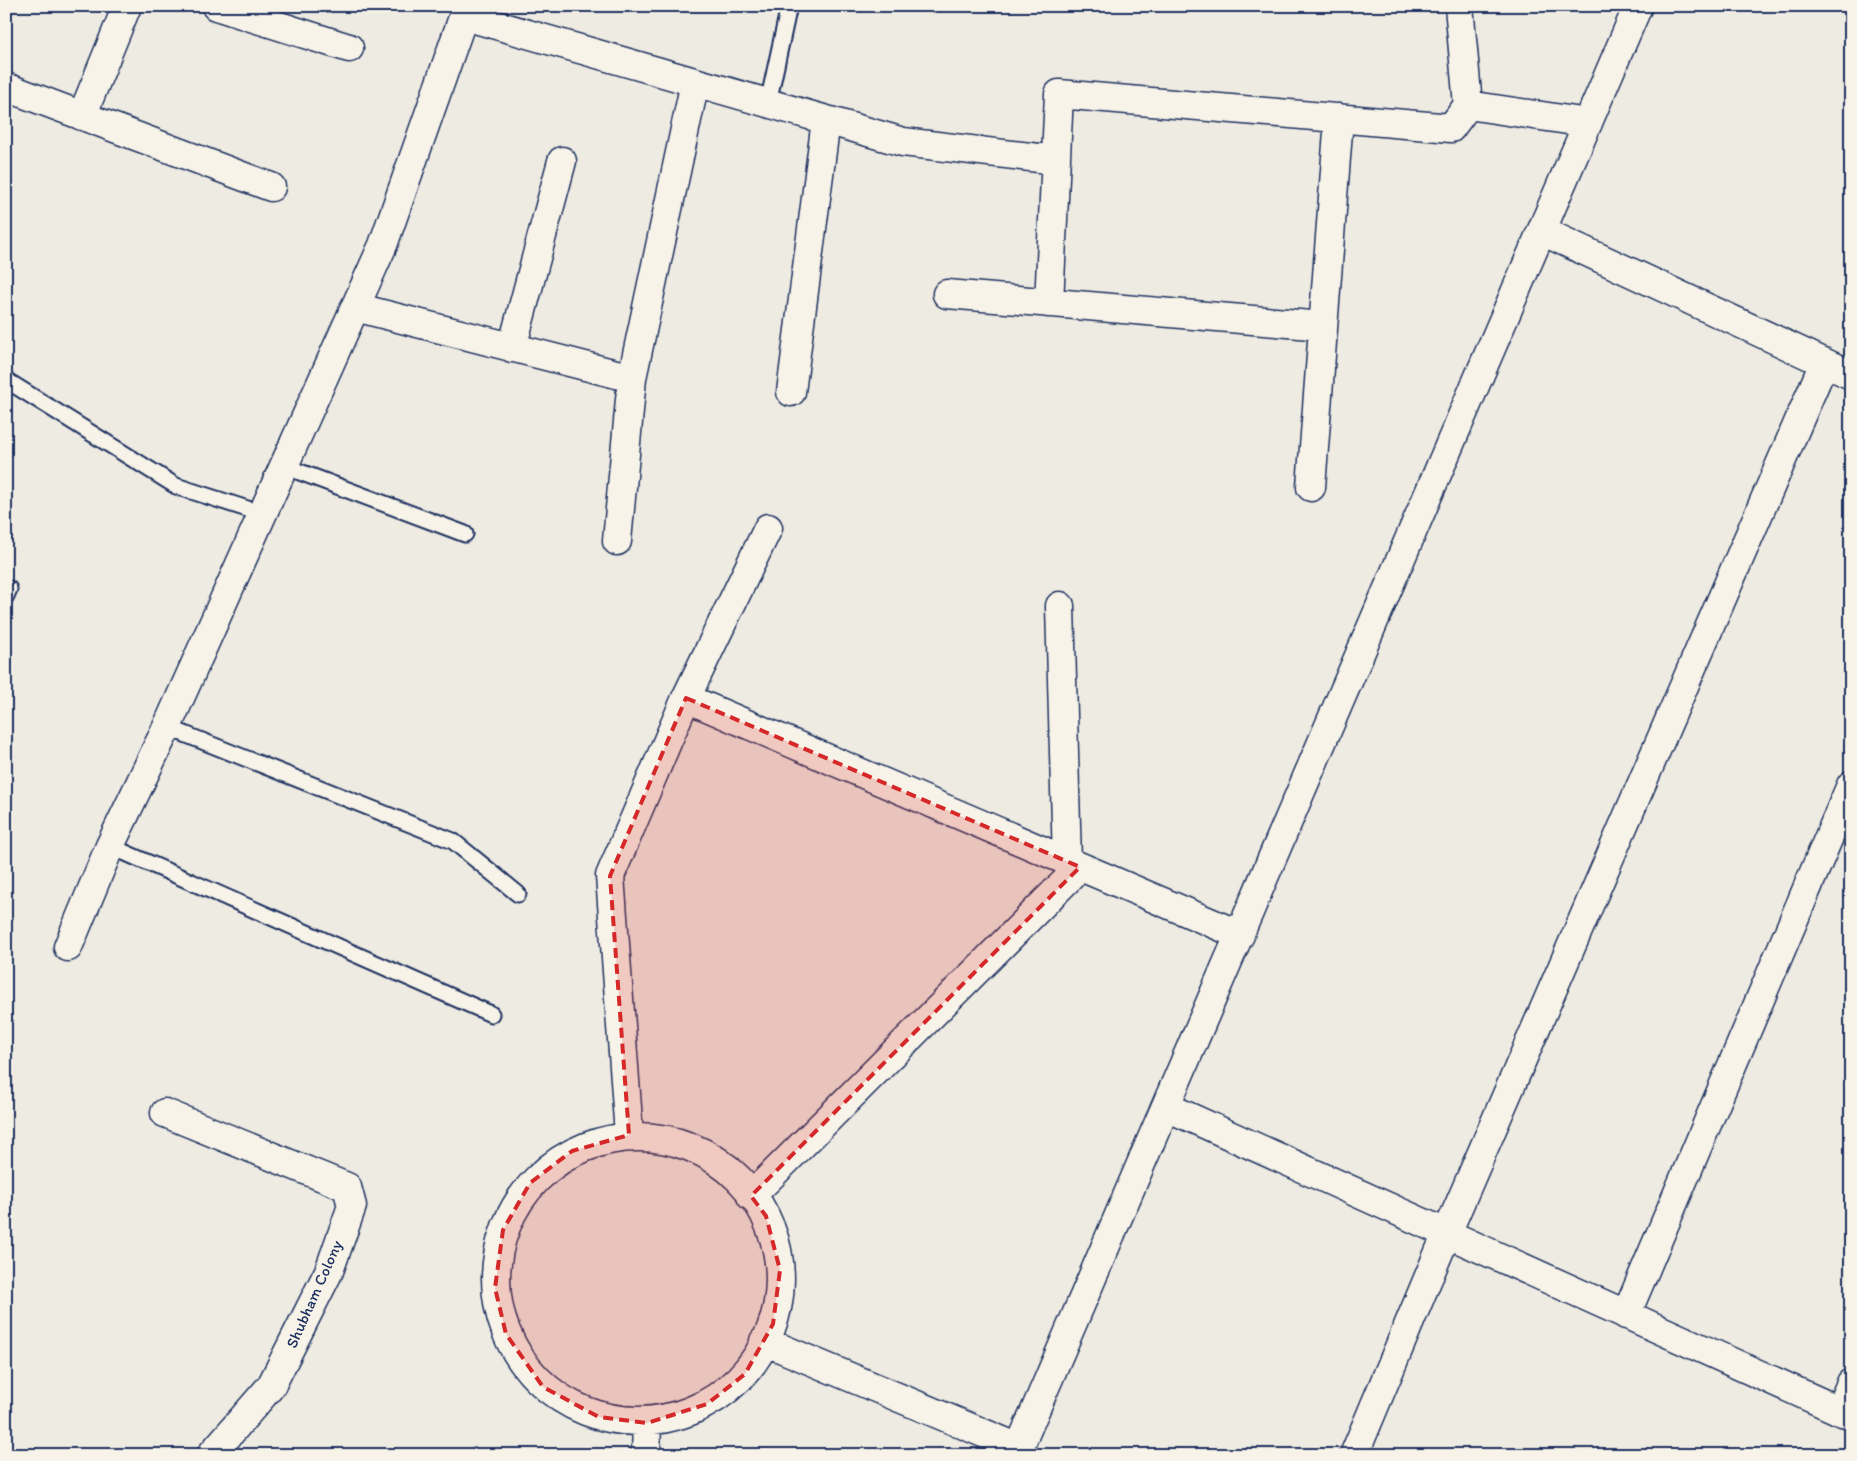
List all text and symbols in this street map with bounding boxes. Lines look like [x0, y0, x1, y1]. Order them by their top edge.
street label: Shubham Colony [282, 1237, 346, 1351]

